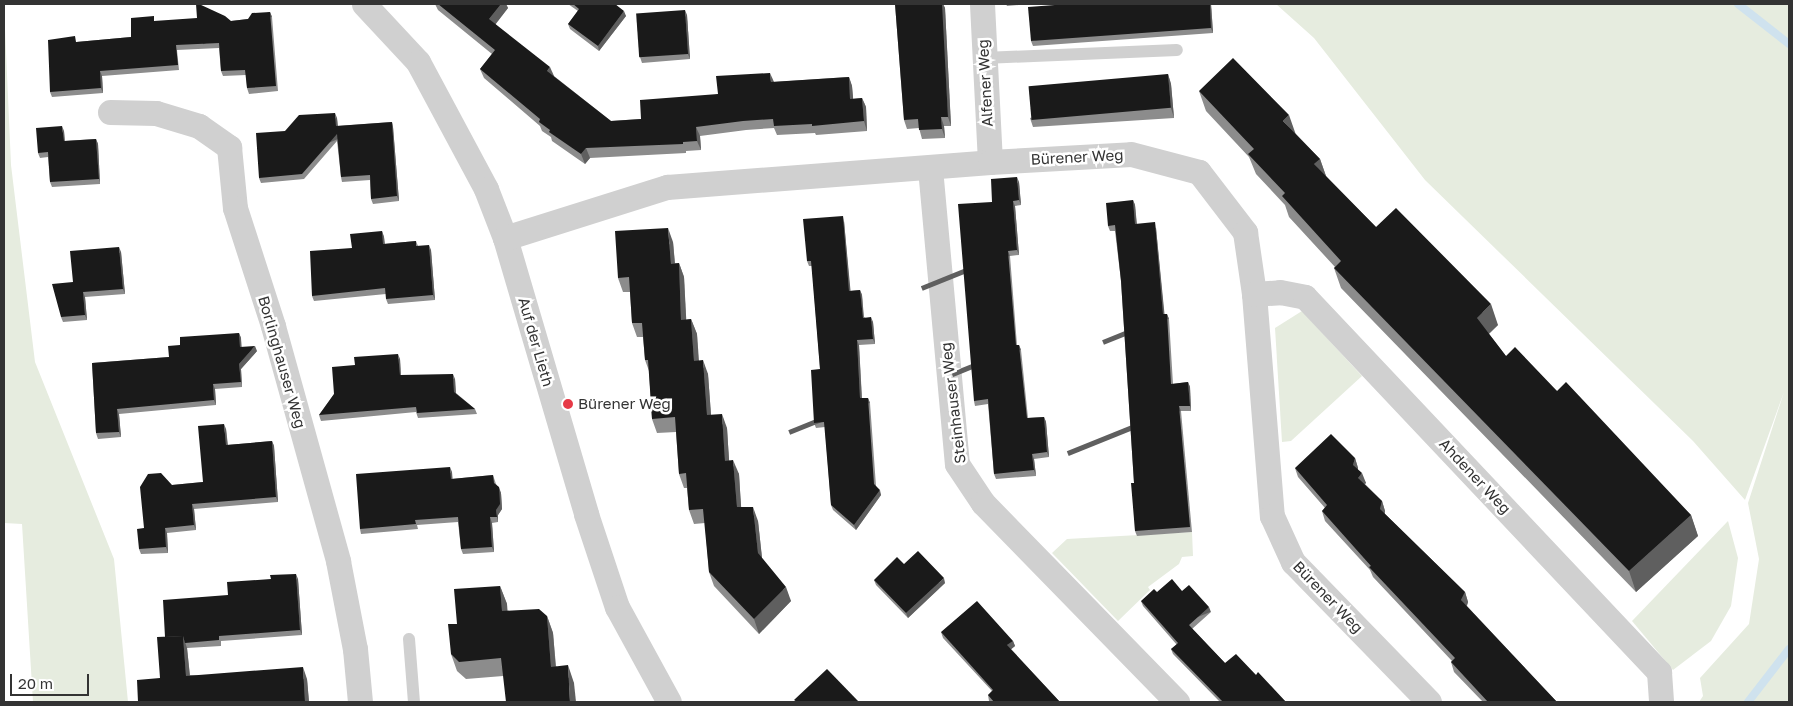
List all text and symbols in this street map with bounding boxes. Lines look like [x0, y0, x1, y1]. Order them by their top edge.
street label: Alfener Weg [974, 39, 996, 127]
street label: Bürener Weg [1030, 146, 1124, 168]
street label: Borlinghauser Weg [254, 294, 310, 430]
street label: Auf der Lieth [515, 295, 557, 389]
street label: Steinhauser Weg [937, 341, 969, 465]
place label: Bürener Weg [578, 395, 671, 413]
marker: Bürener Weg [562, 398, 574, 410]
street label: Ahdener Weg [1436, 435, 1514, 517]
street label: Bürener Weg [1289, 557, 1367, 637]
scale bar [12, 664, 91, 696]
text: 20 m [18, 674, 53, 692]

